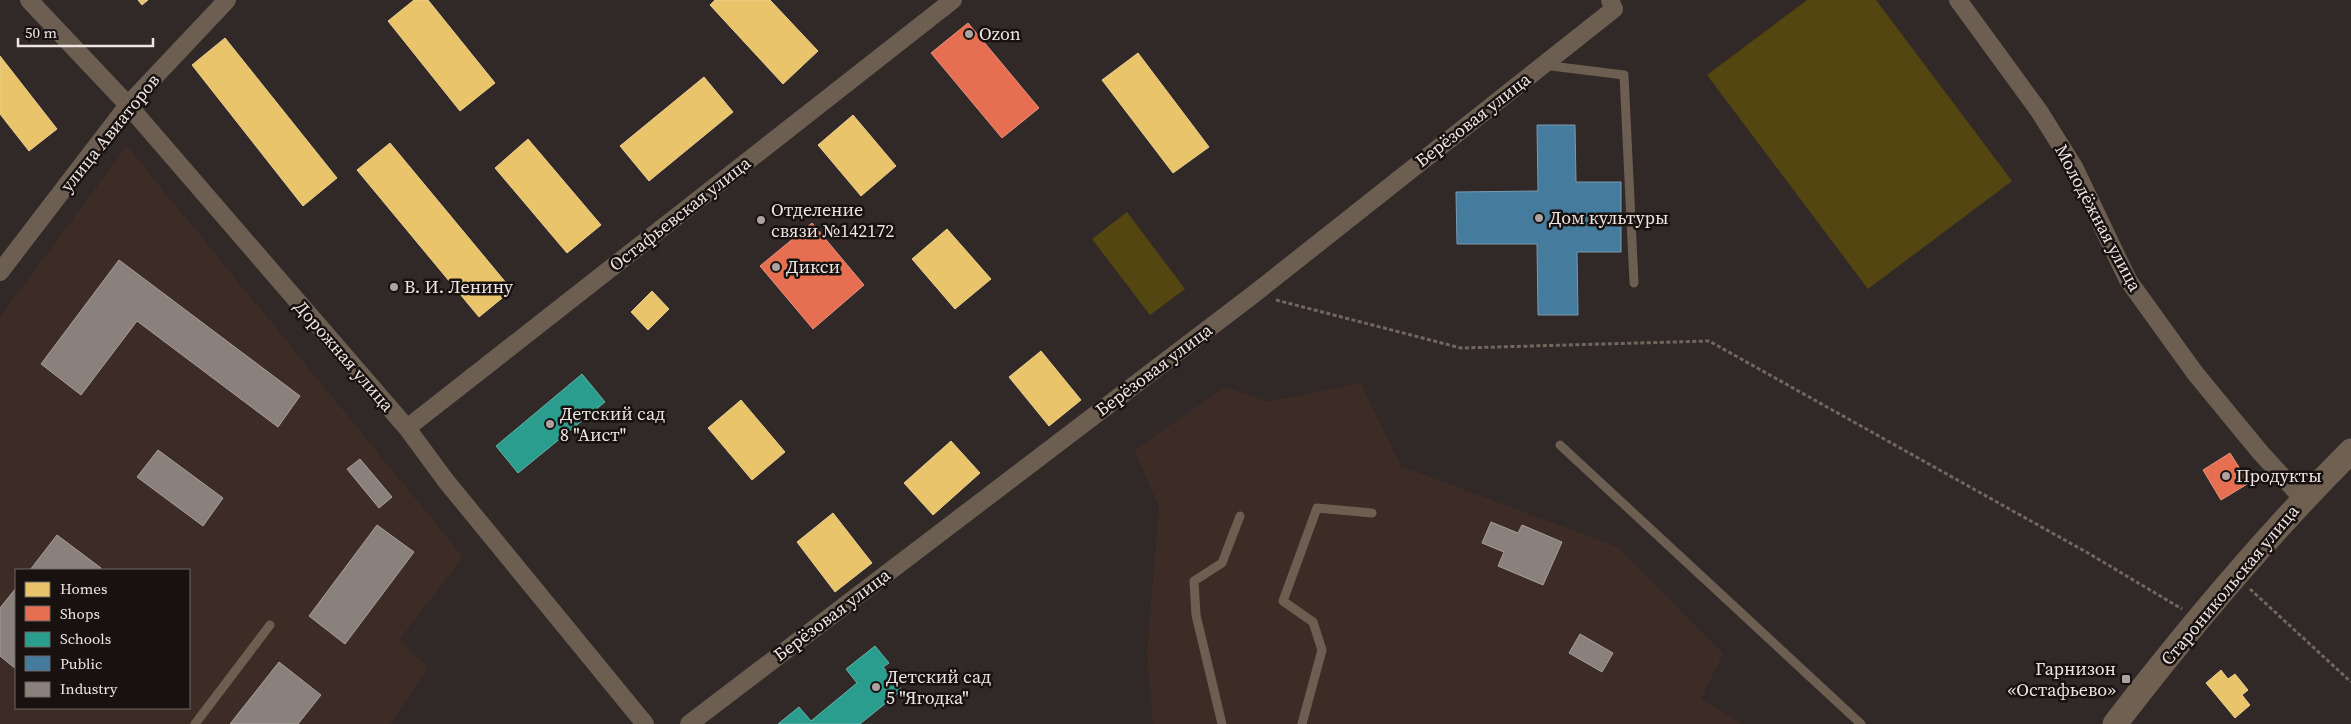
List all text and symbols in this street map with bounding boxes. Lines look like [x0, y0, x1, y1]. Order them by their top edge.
scale bar [18, 15, 152, 47]
place label: Ozon [979, 21, 1021, 46]
text: 50 m [25, 22, 57, 43]
marker: Ozon [963, 28, 975, 40]
street label: Берёзовая улица [1410, 66, 1536, 173]
street label: улица Авиаторов [54, 68, 165, 197]
street label: Молодёжная улица [2049, 140, 2148, 296]
street label: Остафьевская улица [604, 150, 756, 277]
place label: Отделение связи №142172 [771, 197, 894, 243]
place label: Дом культуры [1549, 205, 1669, 230]
marker: Дом культуры [1533, 212, 1545, 224]
marker: Отделение связи №142172 [755, 214, 767, 226]
place label: Дикси [786, 254, 840, 279]
marker: Дикси [770, 261, 782, 273]
place label: В. И. Ленину [404, 274, 514, 299]
marker: В. И. Ленину [388, 281, 400, 293]
street label: Дорожная улица [289, 294, 400, 418]
street label: Берёзовая улица [1090, 317, 1218, 422]
place label: Детский сад 8 "Аист" [560, 401, 665, 447]
marker: Детский сад 8 "Аист" [544, 418, 556, 430]
place label: Продукты [2236, 463, 2322, 488]
marker: Продукты [2220, 470, 2232, 482]
street label: Староникольская улица [2155, 498, 2305, 670]
street label: Берёзовая улица [768, 562, 896, 667]
legend [15, 569, 190, 709]
text: Homes [60, 578, 107, 599]
text: Shops [60, 603, 100, 624]
text: Schools [60, 628, 111, 649]
text: Public [60, 653, 102, 674]
place label: Гарнизон «Остафьево» [2008, 656, 2116, 702]
place label: Детский сад 5 "Ягодка" [886, 664, 991, 710]
marker: Гарнизон «Остафьево» [2120, 673, 2132, 685]
text: Industry [60, 678, 118, 699]
marker: Детский сад 5 "Ягодка" [870, 681, 882, 693]

